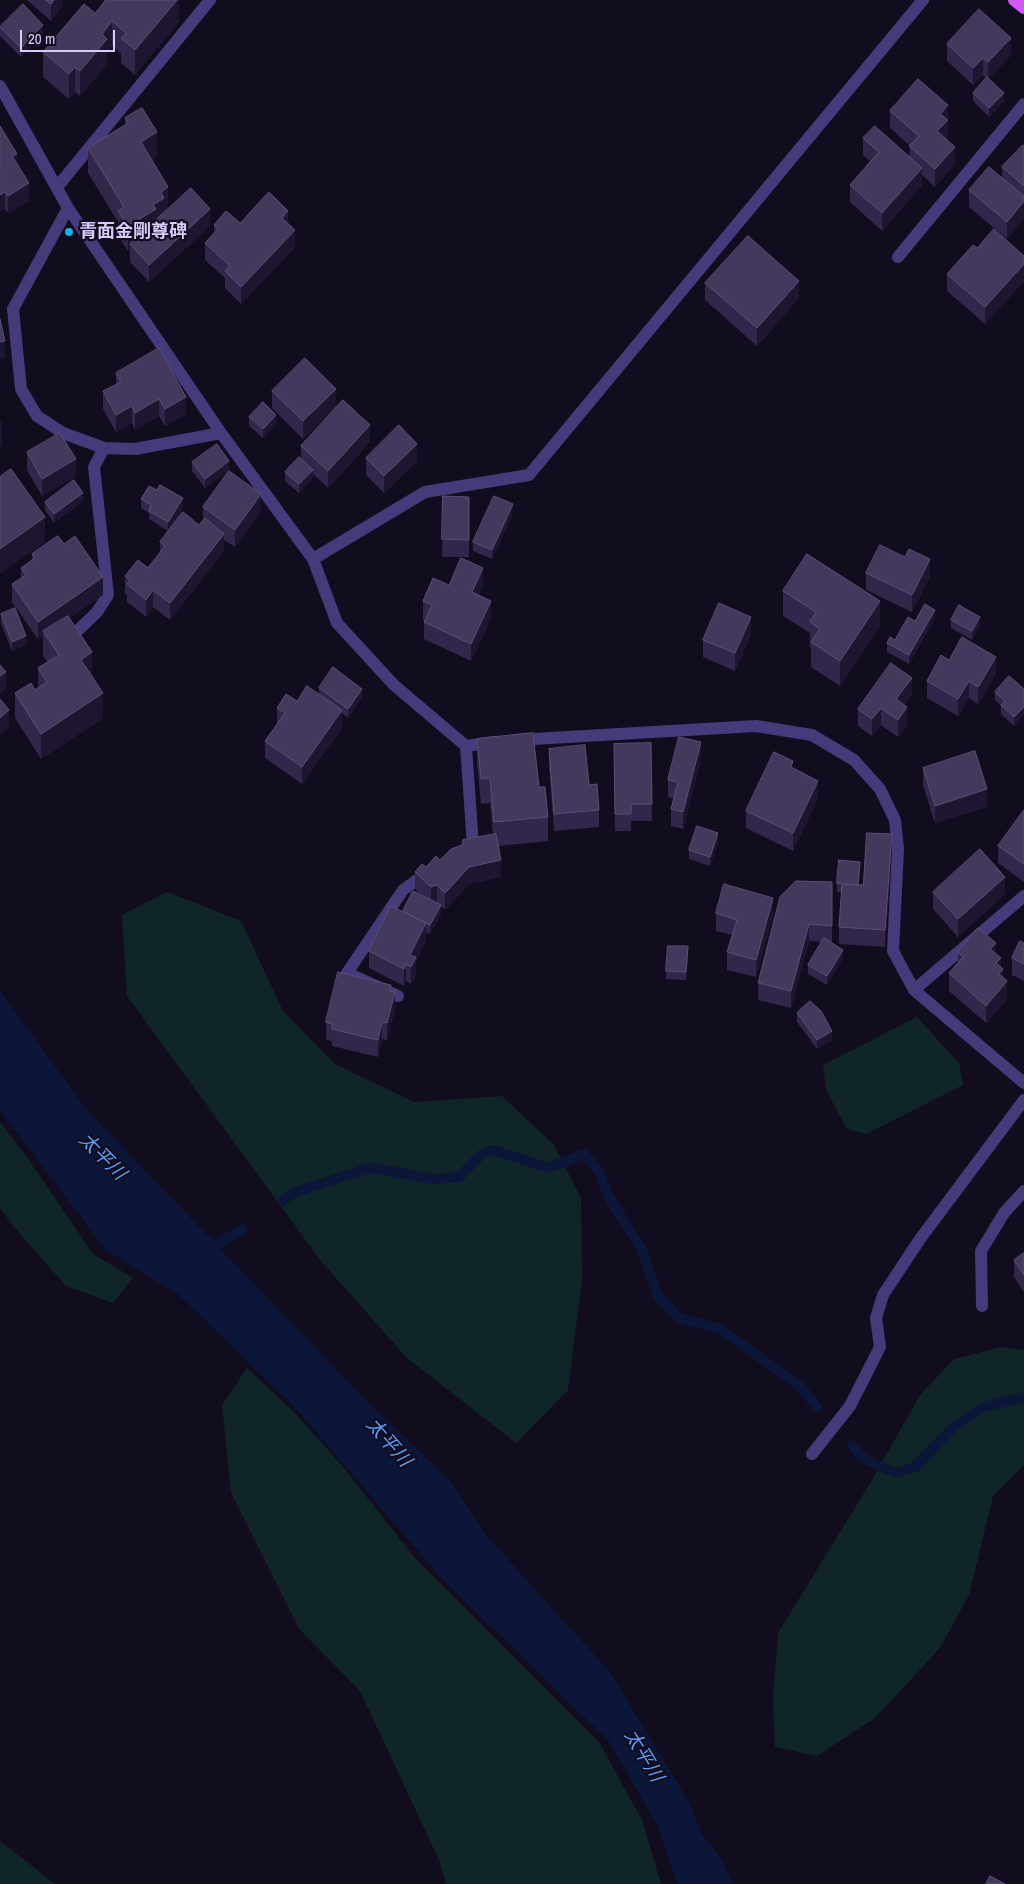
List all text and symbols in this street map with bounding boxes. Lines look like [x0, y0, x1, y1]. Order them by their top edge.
scale bar [22, 20, 118, 52]
text: 20 m [28, 28, 55, 49]
place label: 青面金剛尊碑 [79, 221, 187, 243]
marker: 青面金剛尊碑 [63, 226, 75, 238]
water label: 太平川 [74, 1129, 130, 1185]
water label: 太平川 [361, 1414, 415, 1472]
water label: 太平川 [619, 1726, 667, 1786]

